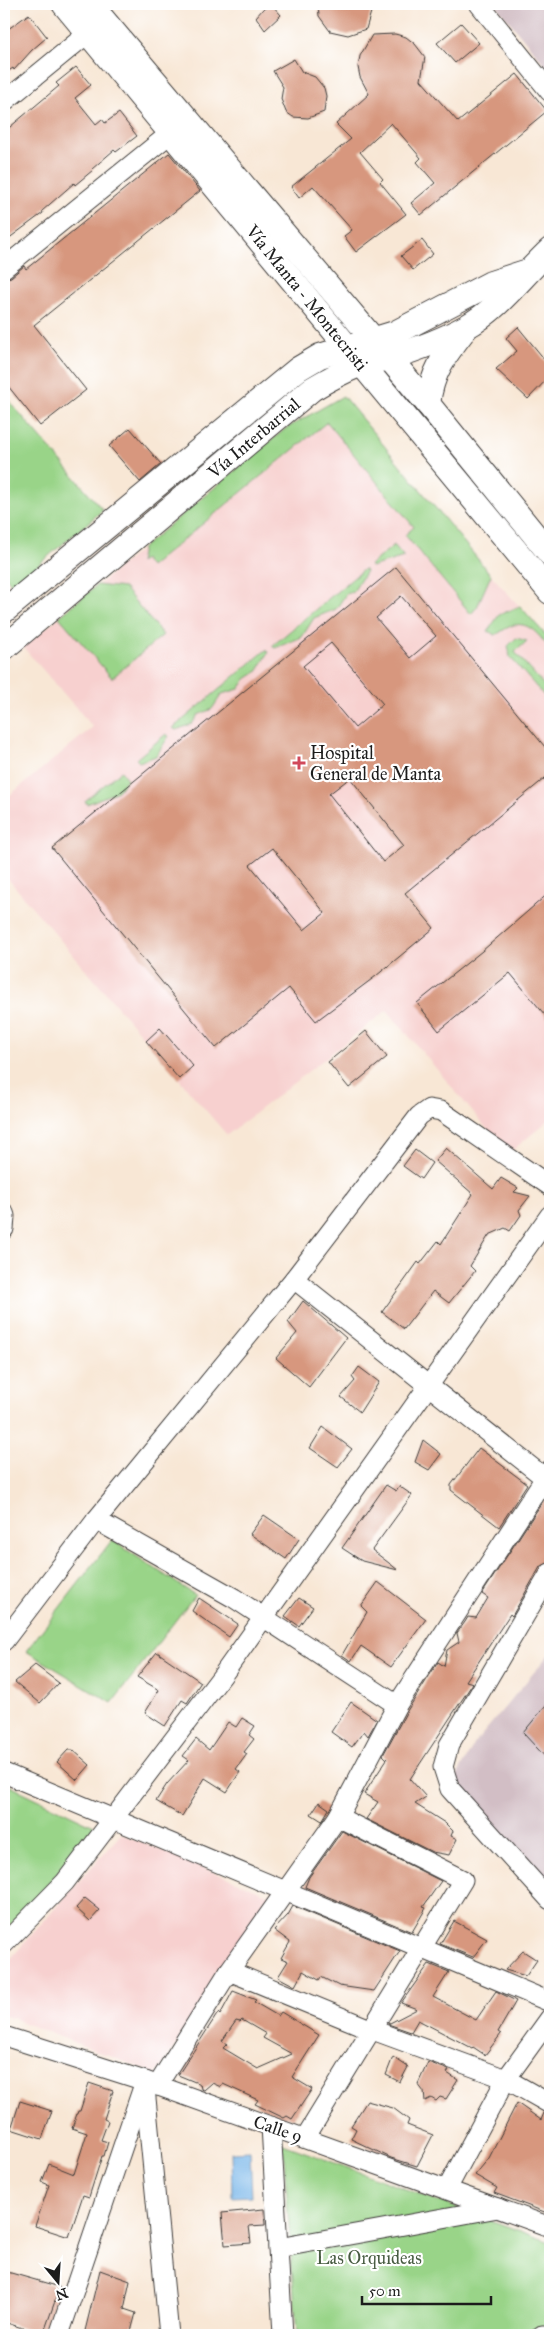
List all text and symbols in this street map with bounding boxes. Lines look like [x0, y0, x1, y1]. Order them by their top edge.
street label: Vía Manta - Montecristi [241, 220, 373, 376]
street label: Vía Interbarrial [203, 393, 305, 484]
place label: Hospital General de Manta [310, 742, 442, 785]
marker: Hospital General de Manta [292, 756, 306, 770]
street label: Calle 9 [251, 2110, 305, 2148]
park label: Las Orquideas [316, 2247, 422, 2270]
north arrow [32, 2256, 82, 2306]
scale bar [362, 2274, 490, 2306]
text: 50 m [369, 2282, 401, 2300]
text: N [53, 2284, 70, 2304]

